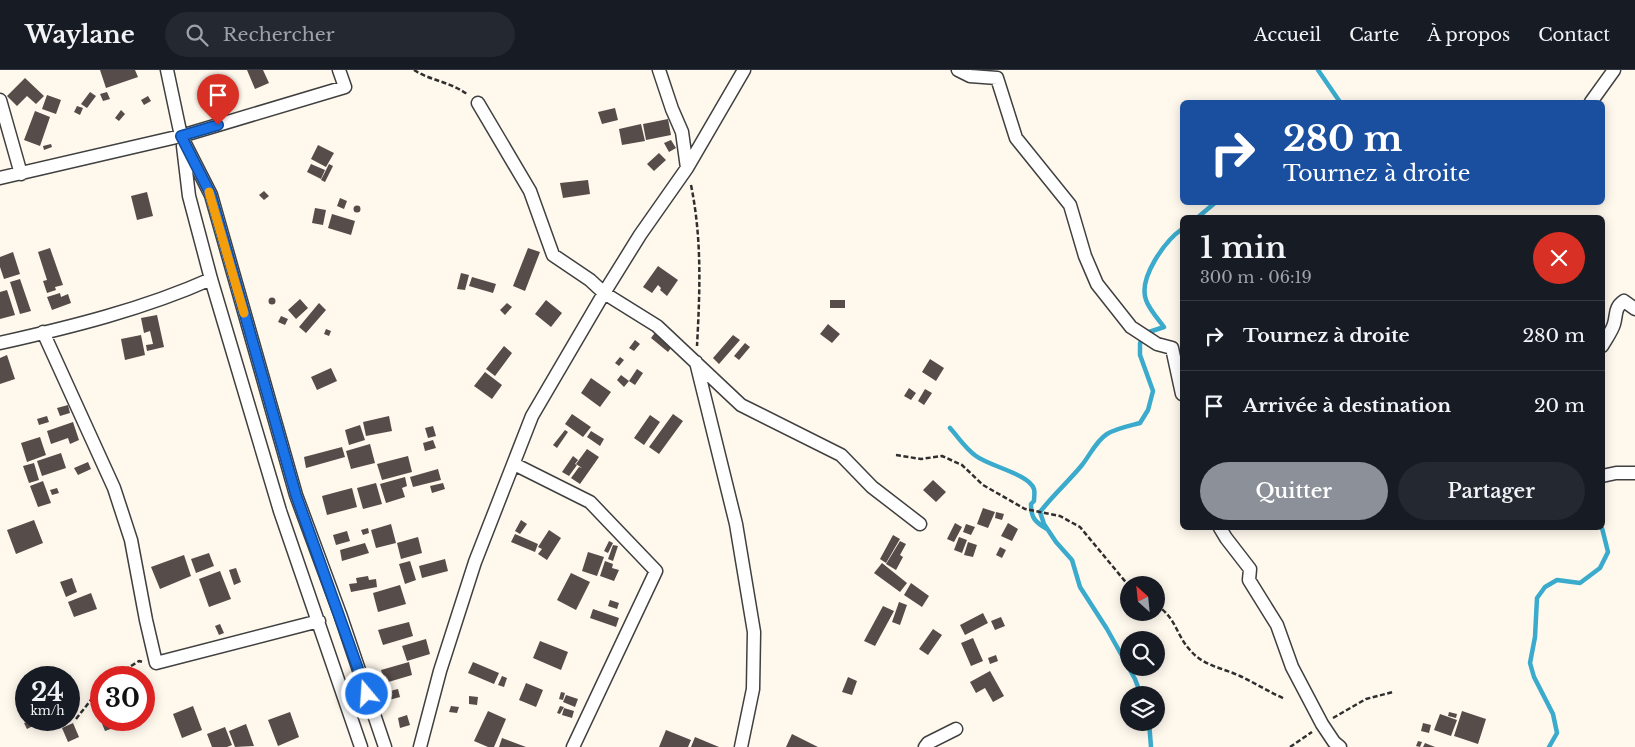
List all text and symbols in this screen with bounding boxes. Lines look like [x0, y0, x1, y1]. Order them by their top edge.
search box [165, 12, 515, 57]
text: Waylane [25, 20, 135, 49]
icon: search [183, 21, 211, 49]
text: Rechercher [223, 23, 335, 46]
text: Accueil [1254, 24, 1321, 46]
text: Carte [1349, 24, 1399, 46]
text: À propos [1427, 24, 1510, 46]
text: Contact [1538, 24, 1610, 46]
pin [197, 74, 239, 125]
icon: arrive [204, 81, 232, 109]
text: 280 m [1283, 117, 1402, 160]
icon: right [1200, 120, 1265, 185]
text: Tournez à droite [1283, 160, 1470, 187]
text: 1 min [1200, 229, 1286, 266]
button: close [1533, 232, 1585, 284]
text: 300 m · 06:19 [1200, 267, 1312, 287]
icon: right [1200, 322, 1228, 350]
text: Tournez à droite [1243, 324, 1410, 347]
text: 280 m [1522, 324, 1585, 347]
icon: arrive [1200, 392, 1228, 420]
text: Arrivée à destination [1243, 394, 1451, 417]
text: 20 m [1534, 394, 1585, 417]
button: Quitter [1200, 462, 1388, 520]
button: Partager [1398, 462, 1585, 520]
north arrow [1120, 576, 1165, 621]
map controls [1120, 576, 1165, 731]
button: search [1120, 631, 1165, 676]
speed limit sign: 30 [90, 666, 155, 731]
position arrow [340, 667, 392, 719]
text: 24 [31, 677, 64, 708]
button: layers [1120, 686, 1165, 731]
text: km/h [30, 703, 65, 718]

